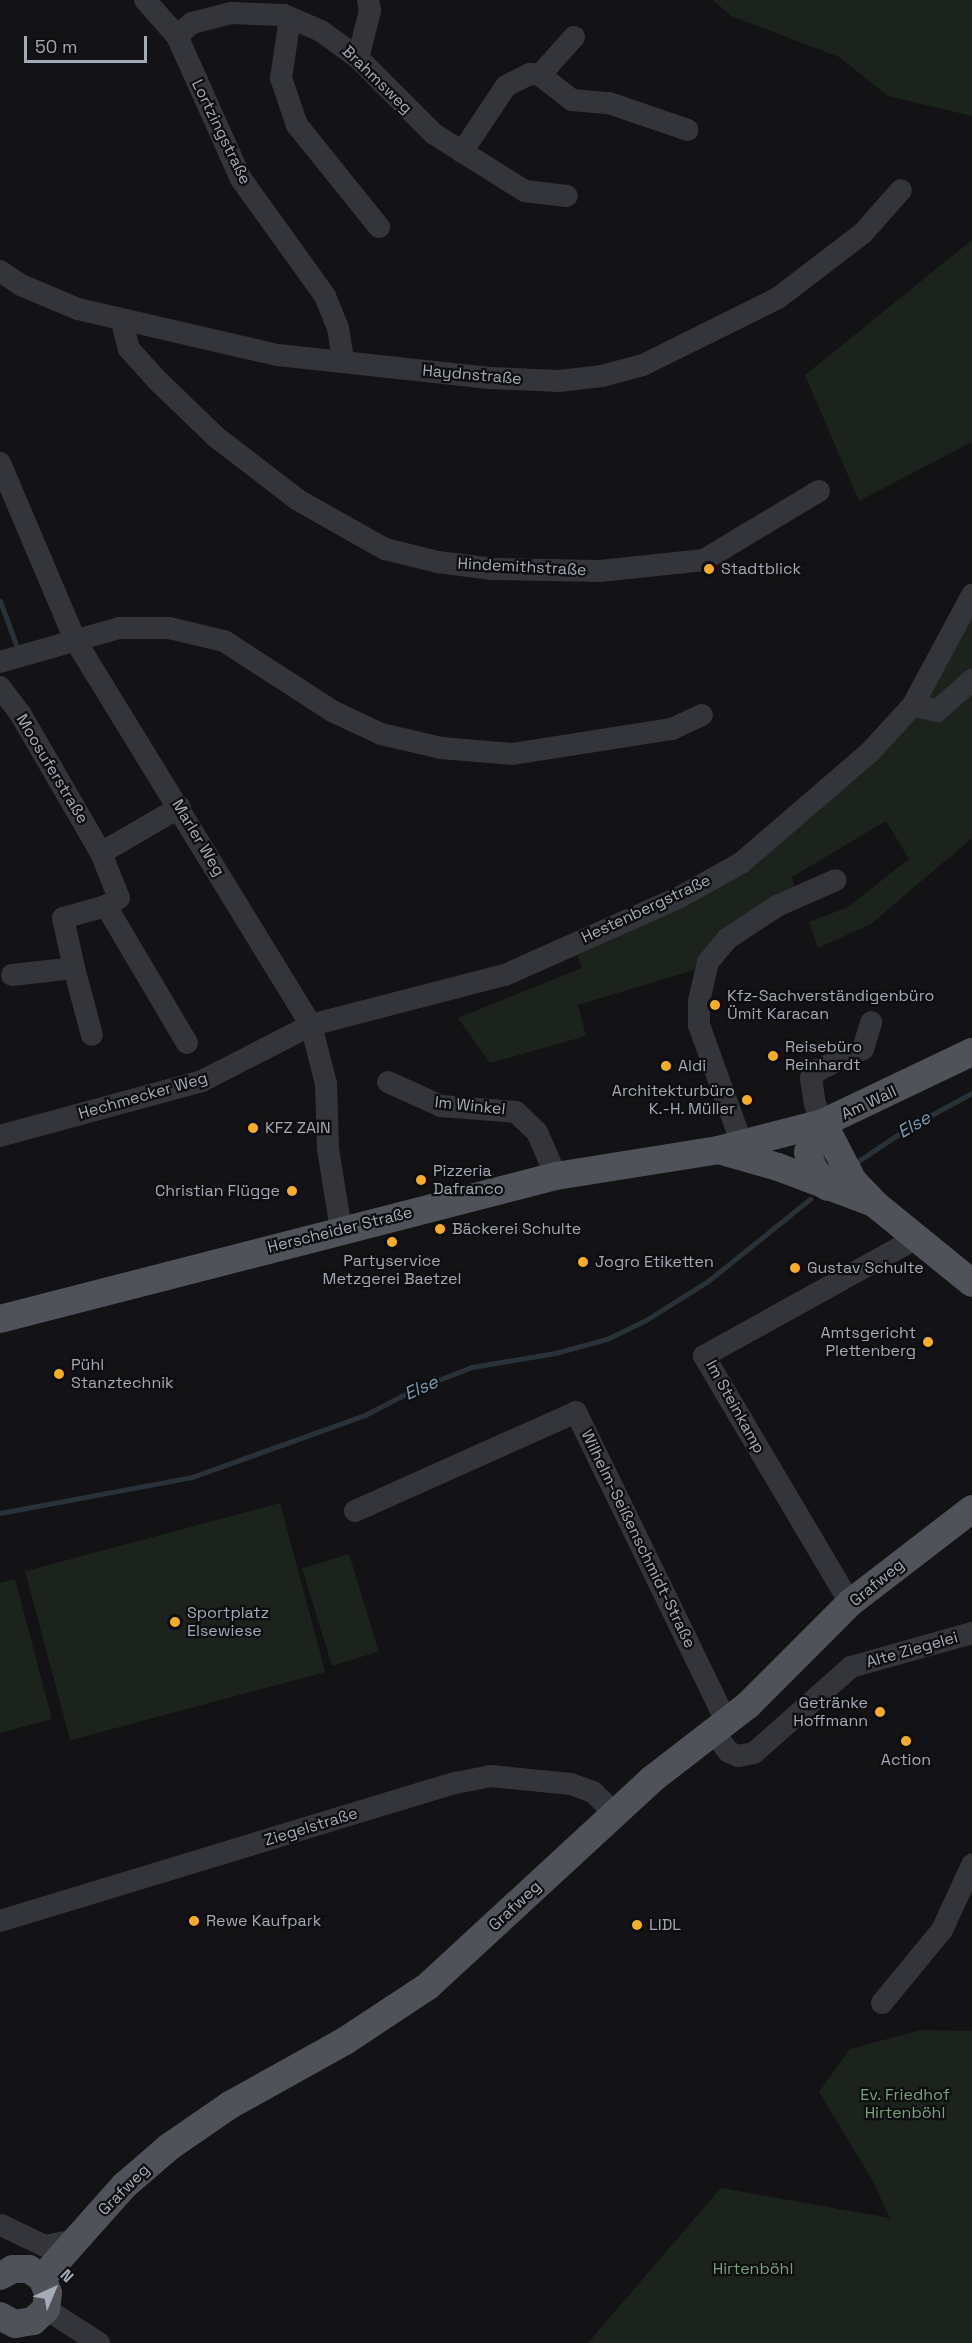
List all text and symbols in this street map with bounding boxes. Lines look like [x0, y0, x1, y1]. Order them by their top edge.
scale bar [27, 24, 150, 62]
text: 50 m [35, 35, 77, 58]
street label: Brahmsweg [338, 42, 416, 118]
street label: Lortzingstraße [187, 76, 255, 188]
street label: Haydnstraße [422, 361, 522, 389]
street label: Hindemithstraße [457, 554, 587, 580]
place label: Stadtblick [721, 559, 801, 579]
marker: Stadtblick [702, 562, 716, 576]
street label: Moosuferstraße [12, 711, 92, 827]
street label: Marler Weg [168, 796, 228, 880]
street label: Hestenbergstraße [578, 871, 714, 947]
place label: Kfz-Sachverständigenbüro Ümit Karacan [727, 986, 934, 1024]
marker: Kfz-Sachverständigenbüro Ümit Karacan [708, 998, 722, 1012]
place label: Reisebüro Reinhardt [785, 1037, 862, 1075]
marker: Reisebüro Reinhardt [766, 1049, 780, 1063]
place label: Aldi [678, 1056, 706, 1076]
marker: Aldi [659, 1059, 673, 1073]
street label: Hechmecker Weg [76, 1068, 210, 1124]
place label: Architekturbüro K.-H. Müller [612, 1081, 735, 1119]
street label: Am Wall [838, 1082, 900, 1124]
street label: Im Winkel [434, 1093, 506, 1119]
marker: Architekturbüro K.-H. Müller [740, 1093, 754, 1107]
water label: Else [894, 1107, 934, 1143]
place label: KFZ ZAIN [265, 1118, 331, 1138]
marker: KFZ ZAIN [246, 1121, 260, 1135]
place label: Pizzeria Dafranco [433, 1161, 504, 1199]
marker: Pizzeria Dafranco [414, 1173, 428, 1187]
place label: Christian Flügge [155, 1181, 280, 1201]
marker: Christian Flügge [285, 1184, 299, 1198]
street label: Herscheider Straße [266, 1203, 414, 1257]
place label: Bäckerei Schulte [452, 1219, 581, 1239]
marker: Bäckerei Schulte [433, 1222, 447, 1236]
marker: Partyservice Metzgerei Baetzel [385, 1235, 399, 1249]
place label: Partyservice Metzgerei Baetzel [323, 1251, 461, 1289]
place label: Jogro Etiketten [595, 1252, 714, 1272]
marker: Jogro Etiketten [576, 1255, 590, 1269]
place label: Gustav Schulte [807, 1258, 924, 1278]
marker: Gustav Schulte [788, 1261, 802, 1275]
place label: Amtsgericht Plettenberg [820, 1323, 916, 1361]
marker: Amtsgericht Plettenberg [921, 1335, 935, 1349]
place label: Pühl Stanztechnik [71, 1355, 174, 1393]
street label: Im Steinkamp [702, 1357, 768, 1457]
marker: Pühl Stanztechnik [52, 1367, 66, 1381]
water label: Else [401, 1371, 441, 1405]
street label: Wilhelm-Seißenschmidt-Straße [577, 1427, 699, 1651]
street label: Grafweg [846, 1555, 908, 1611]
place label: Sportplatz Elsewiese [187, 1603, 269, 1641]
marker: Sportplatz Elsewiese [168, 1615, 182, 1629]
street label: Alte Ziegelei [864, 1628, 960, 1672]
place label: Getränke Hoffmann [793, 1693, 868, 1731]
marker: Getränke Hoffmann [873, 1705, 887, 1719]
marker: Action [899, 1734, 913, 1748]
place label: Action [881, 1750, 931, 1770]
street label: Ziegelstraße [262, 1804, 360, 1850]
street label: Grafweg [485, 1877, 545, 1935]
place label: Rewe Kaufpark [206, 1911, 321, 1931]
marker: Rewe Kaufpark [187, 1914, 201, 1928]
place label: LIDL [649, 1915, 681, 1935]
marker: LIDL [630, 1918, 644, 1932]
park label: Ev. Friedhof Hirtenböhl [860, 2085, 950, 2123]
street label: Grafweg [94, 2160, 154, 2220]
north arrow [24, 2259, 84, 2319]
park label: Hirtenböhl [713, 2259, 793, 2279]
text: N [56, 2264, 78, 2287]

